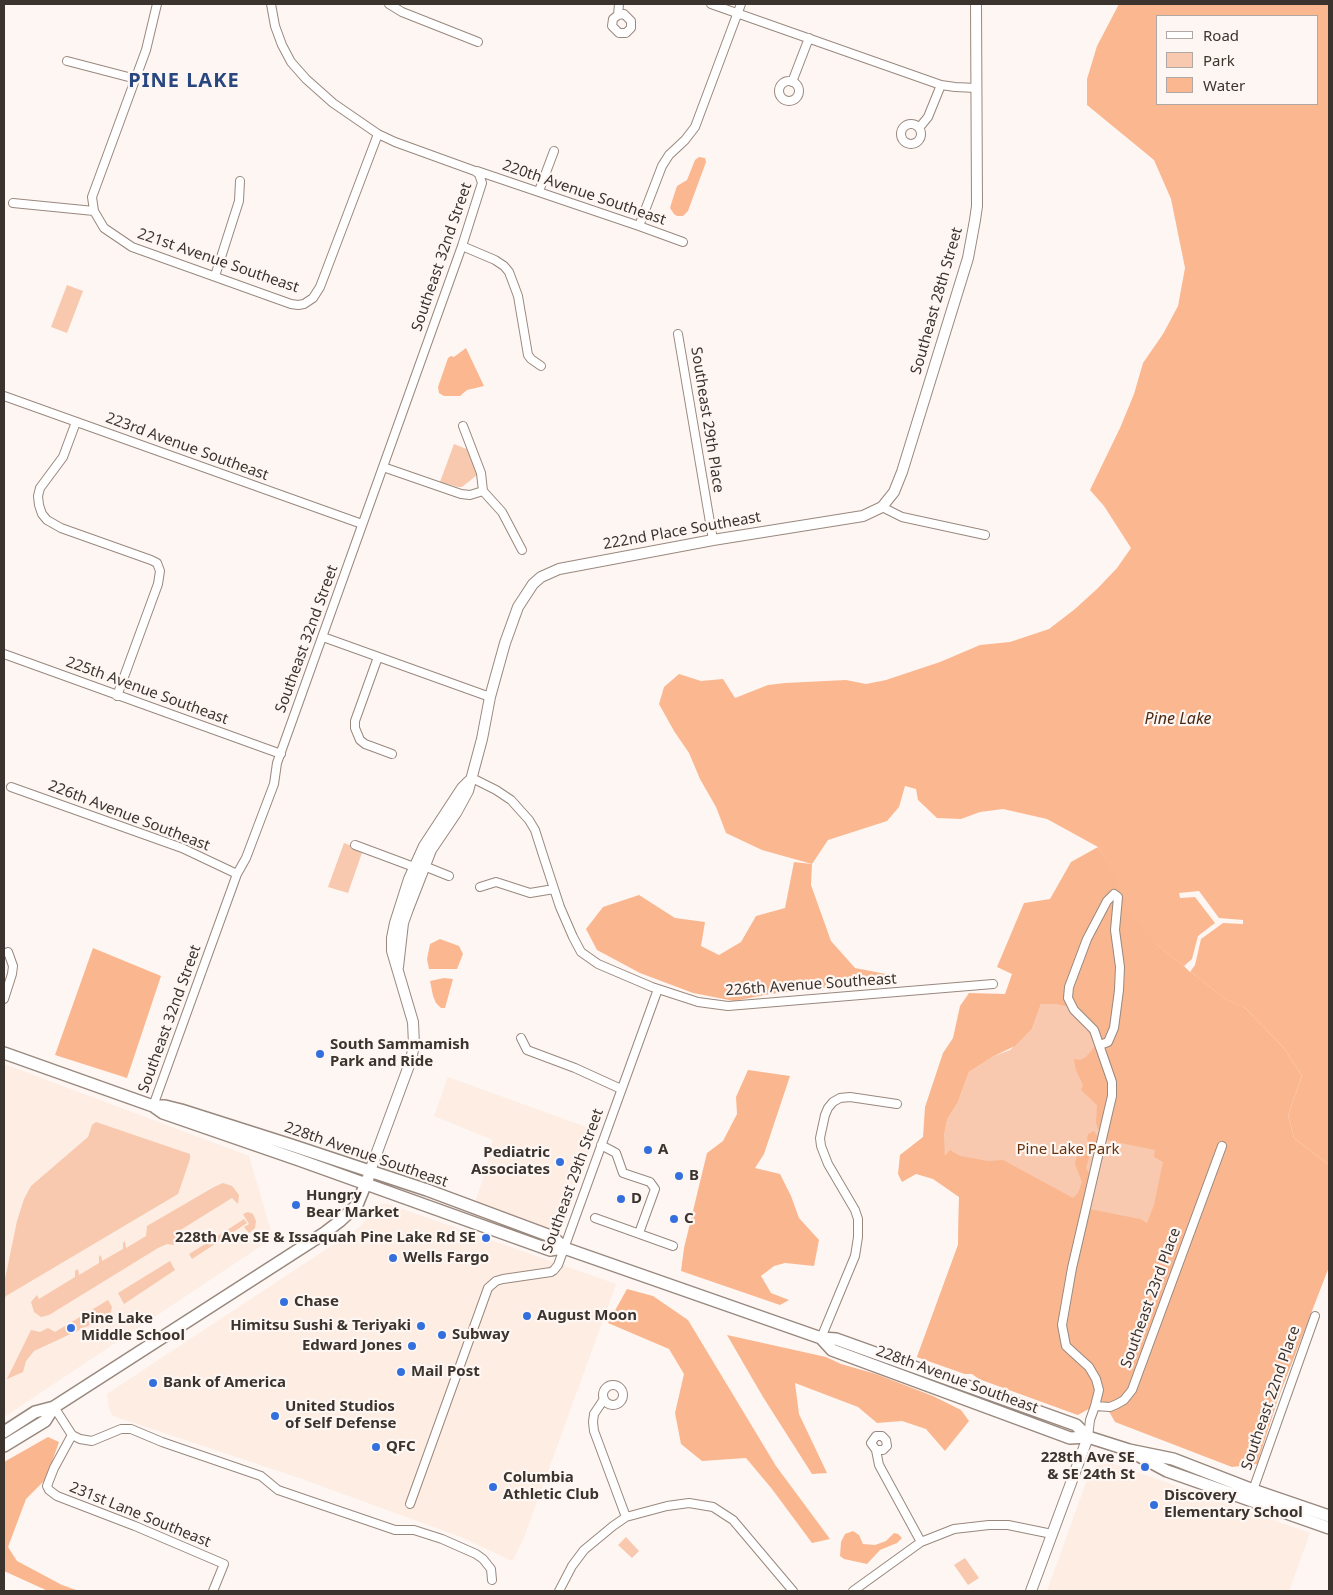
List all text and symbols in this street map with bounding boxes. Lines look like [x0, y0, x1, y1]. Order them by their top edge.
legend [1156, 15, 1318, 105]
text: Road [1203, 25, 1239, 45]
text: Park [1203, 50, 1235, 70]
district label: PINE LAKE [127, 69, 241, 93]
text: Water [1203, 75, 1245, 95]
street label: 220th Avenue Southeast [500, 157, 668, 229]
street label: Southeast 32nd Street [408, 180, 476, 334]
street label: 221st Avenue Southeast [135, 225, 301, 297]
street label: Southeast 28th Street [907, 225, 967, 377]
street label: Southeast 29th Place [687, 346, 727, 494]
street label: 223rd Avenue Southeast [103, 409, 271, 485]
street label: 222nd Place Southeast [602, 508, 762, 554]
street label: Southeast 32nd Street [272, 563, 342, 715]
street label: 225th Avenue Southeast [63, 653, 231, 729]
water label: Pine Lake [1145, 709, 1211, 729]
street label: 226th Avenue Southeast [46, 777, 212, 855]
street label: Southeast 32nd Street [135, 943, 205, 1095]
street label: 226th Avenue Southeast [725, 970, 897, 1000]
place label: South Sammamish Park and Ride [330, 1036, 469, 1071]
marker: South Sammamish Park and Ride [314, 1048, 326, 1060]
street label: Southeast 29th Street [539, 1106, 607, 1256]
street label: 228th Avenue Southeast [282, 1119, 450, 1191]
place label: A [658, 1141, 668, 1159]
park label: Pine Lake Park [1017, 1141, 1119, 1159]
place label: Pediatric Associates [471, 1144, 550, 1179]
marker: A [642, 1144, 654, 1156]
marker: Pediatric Associates [554, 1156, 566, 1168]
place label: B [689, 1167, 699, 1185]
marker: B [673, 1170, 685, 1182]
place label: Hungry Bear Market [306, 1187, 399, 1222]
place label: D [631, 1190, 642, 1208]
marker: D [615, 1193, 627, 1205]
marker: Hungry Bear Market [290, 1199, 302, 1211]
place label: C [684, 1210, 694, 1228]
marker: C [668, 1213, 680, 1225]
street label: Southeast 23rd Place [1117, 1225, 1185, 1371]
place label: 228th Ave SE & Issaquah Pine Lake Rd SE [175, 1229, 476, 1247]
marker: 228th Ave SE & Issaquah Pine Lake Rd SE [480, 1232, 492, 1244]
place label: Wells Fargo [403, 1249, 489, 1267]
marker: Wells Fargo [387, 1252, 399, 1264]
place label: Chase [294, 1293, 339, 1311]
marker: Chase [278, 1296, 290, 1308]
place label: August Moon [537, 1307, 637, 1325]
place label: Pine Lake Middle School [81, 1310, 185, 1345]
marker: August Moon [521, 1310, 533, 1322]
place label: Himitsu Sushi & Teriyaki [230, 1317, 411, 1335]
marker: Himitsu Sushi & Teriyaki [415, 1320, 427, 1332]
marker: Pine Lake Middle School [65, 1322, 77, 1334]
street label: Southeast 22nd Place [1238, 1324, 1304, 1472]
place label: Subway [452, 1326, 510, 1344]
marker: Subway [436, 1329, 448, 1341]
place label: Edward Jones [302, 1337, 402, 1355]
marker: Edward Jones [406, 1340, 418, 1352]
street label: 228th Avenue Southeast [873, 1342, 1041, 1418]
place label: Mail Post [411, 1363, 480, 1381]
marker: Mail Post [395, 1366, 407, 1378]
place label: Bank of America [163, 1374, 286, 1392]
marker: Bank of America [147, 1377, 159, 1389]
place label: United Studios of Self Defense [285, 1398, 396, 1433]
marker: United Studios of Self Defense [269, 1410, 281, 1422]
place label: QFC [386, 1438, 416, 1456]
marker: QFC [370, 1441, 382, 1453]
place label: 228th Ave SE & SE 24th St [1041, 1449, 1135, 1484]
marker: 228th Ave SE & SE 24th St [1139, 1461, 1151, 1473]
place label: Columbia Athletic Club [503, 1469, 599, 1504]
street label: 231st Lane Southeast [67, 1478, 213, 1552]
marker: Columbia Athletic Club [487, 1481, 499, 1493]
place label: Discovery Elementary School [1164, 1487, 1303, 1522]
marker: Discovery Elementary School [1148, 1499, 1160, 1511]

